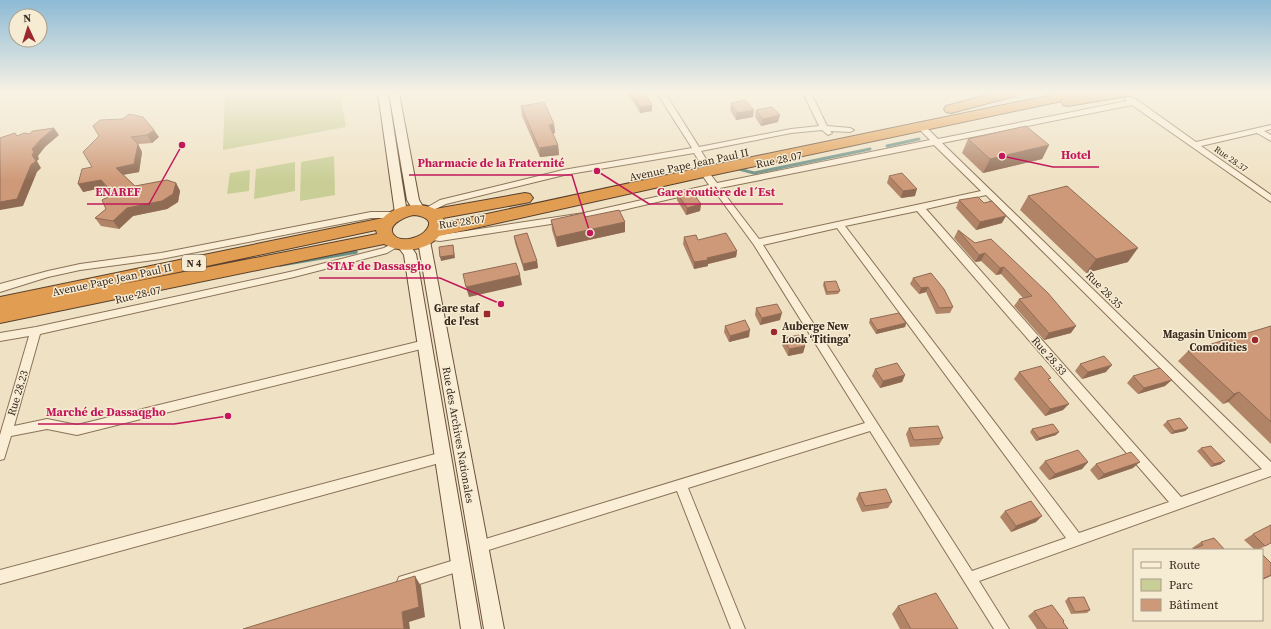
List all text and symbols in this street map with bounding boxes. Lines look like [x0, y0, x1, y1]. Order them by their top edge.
north arrow [8, 8, 48, 48]
text: N [23, 11, 32, 26]
callout: Hotel [1053, 143, 1099, 167]
street label: Rue 28.37 [1212, 143, 1251, 175]
street label: Avenue Pape Jean Paul II [628, 145, 750, 185]
text: Hotel [1061, 147, 1091, 163]
street label: Rue 28.07 [755, 148, 804, 172]
callout: Pharmacie de la Fraternité [409, 151, 572, 175]
text: Pharmacie de la Fraternité [418, 155, 565, 171]
callout: ENAREF [87, 180, 149, 204]
callout: Gare routière de l´Est [649, 180, 783, 204]
text: ENAREF [95, 184, 141, 200]
text: Gare routière de l´Est [657, 184, 776, 200]
street label: Rue 28.07 [438, 211, 487, 233]
callout: STAF de Dassasgho [319, 254, 440, 278]
road number: N 4 [182, 255, 206, 271]
text: STAF de Dassasgho [327, 258, 431, 274]
street label: Avenue Pape Jean Paul II [51, 260, 173, 300]
street label: Rue 28.35 [1082, 268, 1126, 312]
street label: Rue 28.07 [113, 282, 163, 308]
place label: Gare staf de l'est [434, 301, 481, 329]
marker: Gare staf de l'est [482, 309, 492, 319]
place label: Auberge New Look ‘Titinga’ [782, 319, 851, 347]
marker: Auberge New Look ‘Titinga’ [769, 327, 779, 337]
place label: Magasin Unicom Comodities [1163, 327, 1247, 355]
street label: Rue 28.33 [1028, 333, 1070, 379]
marker: Magasin Unicom Comodities [1250, 335, 1260, 345]
street label: Rue des Archives Nationales [439, 366, 477, 505]
street label: Rue 28.23 [4, 368, 32, 418]
callout: Marché de Dassaqgho [38, 400, 174, 424]
text: Marché de Dassaqgho [46, 404, 166, 420]
legend [1133, 549, 1263, 621]
text: Route [1169, 557, 1200, 573]
text: Parc [1169, 577, 1193, 593]
text: Bâtiment [1169, 597, 1218, 613]

